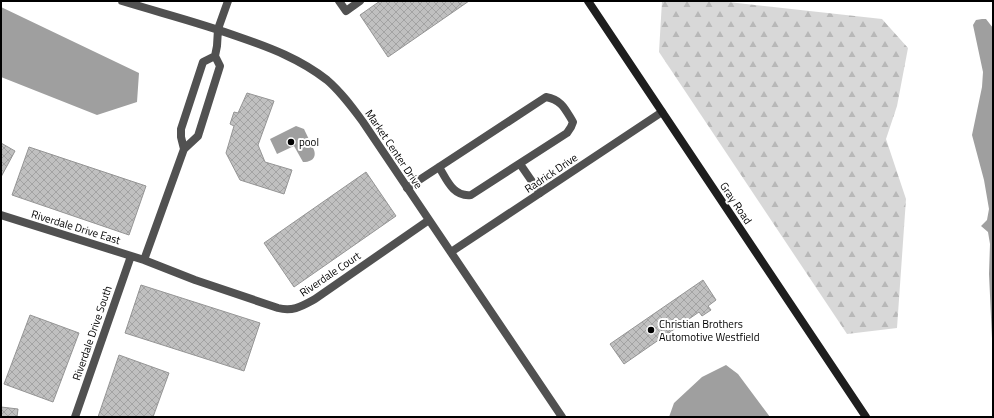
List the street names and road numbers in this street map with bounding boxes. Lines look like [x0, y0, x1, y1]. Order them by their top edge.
street label: Market Center Drive [362, 106, 427, 192]
street label: Radrick Drive [521, 149, 581, 197]
street label: Gray Road [716, 179, 756, 227]
street label: Riverdale Drive East [29, 206, 123, 248]
street label: Riverdale Court [296, 248, 364, 300]
street label: Riverdale Drive South [68, 283, 116, 383]

